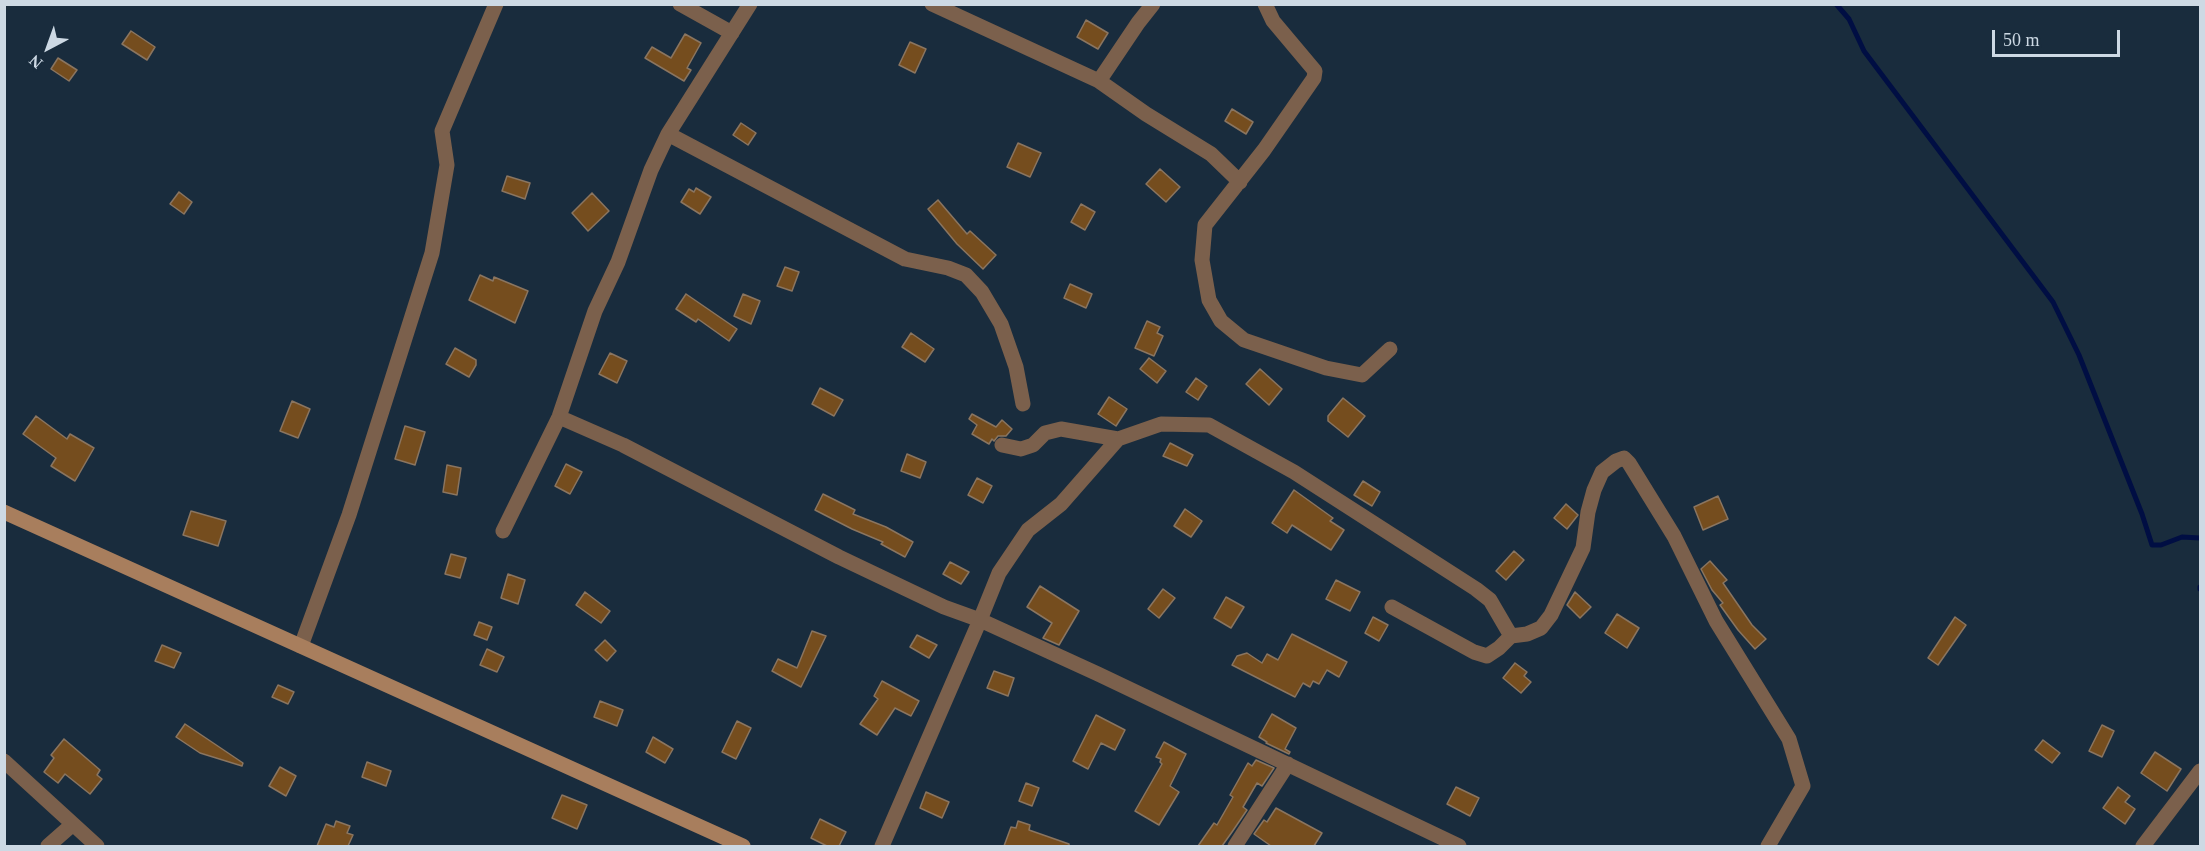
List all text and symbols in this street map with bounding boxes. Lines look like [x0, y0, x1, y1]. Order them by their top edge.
north arrow [18, 18, 78, 78]
scale bar [1995, 18, 2122, 56]
text: 50 m [2003, 30, 2040, 50]
text: N [26, 52, 46, 72]

